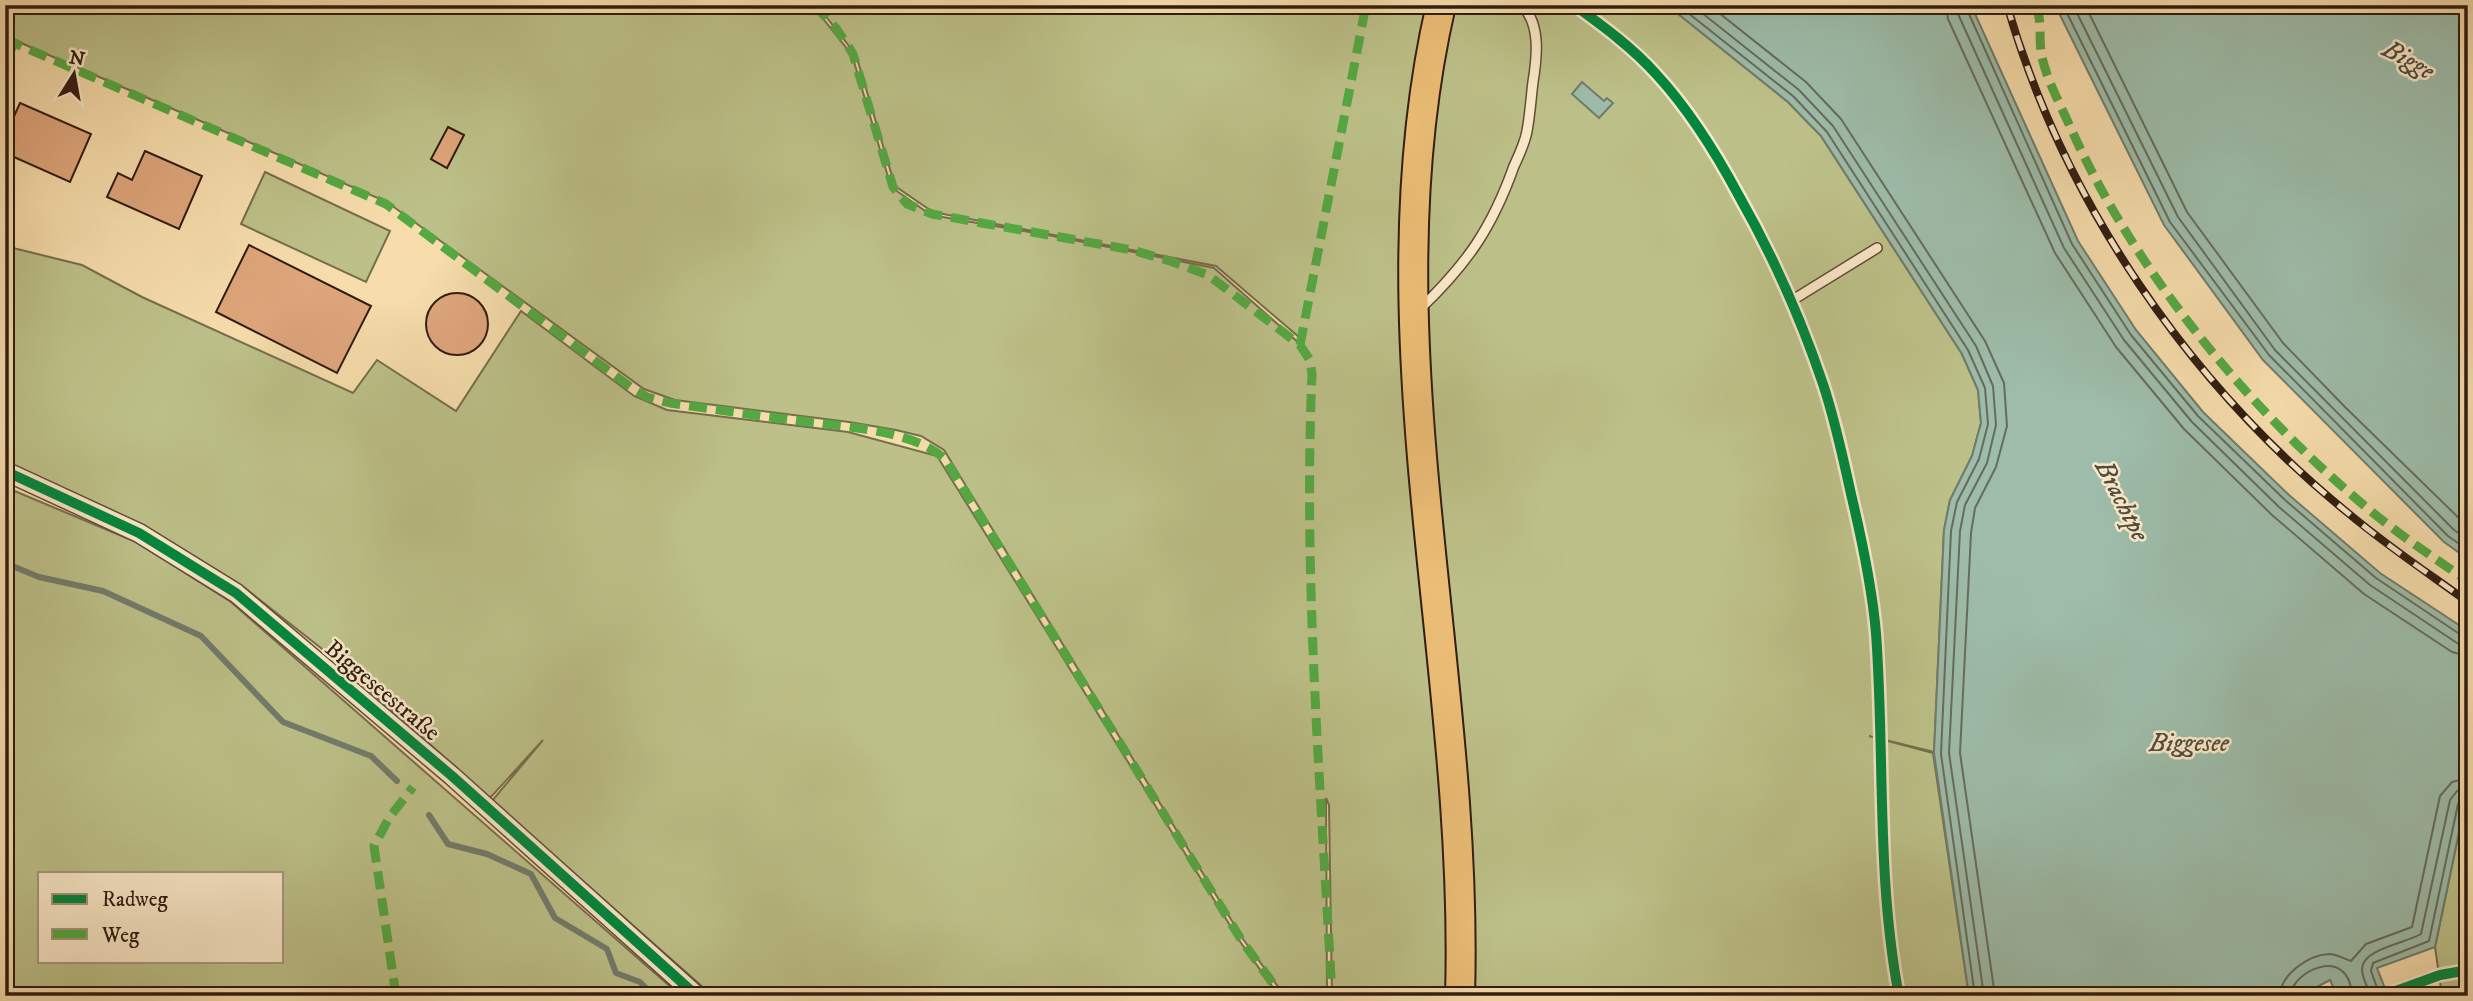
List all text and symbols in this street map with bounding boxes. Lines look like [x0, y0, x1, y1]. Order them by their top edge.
water label: Bigge [2376, 32, 2441, 88]
north arrow [38, 38, 108, 108]
text: N [67, 46, 87, 72]
water label: Brachtpe [2087, 454, 2157, 548]
street label: Biggeseestraße [318, 634, 446, 748]
water label: Biggesee [2148, 727, 2230, 760]
legend [38, 872, 284, 962]
text: Radweg [102, 887, 168, 913]
text: Weg [101, 923, 140, 949]

